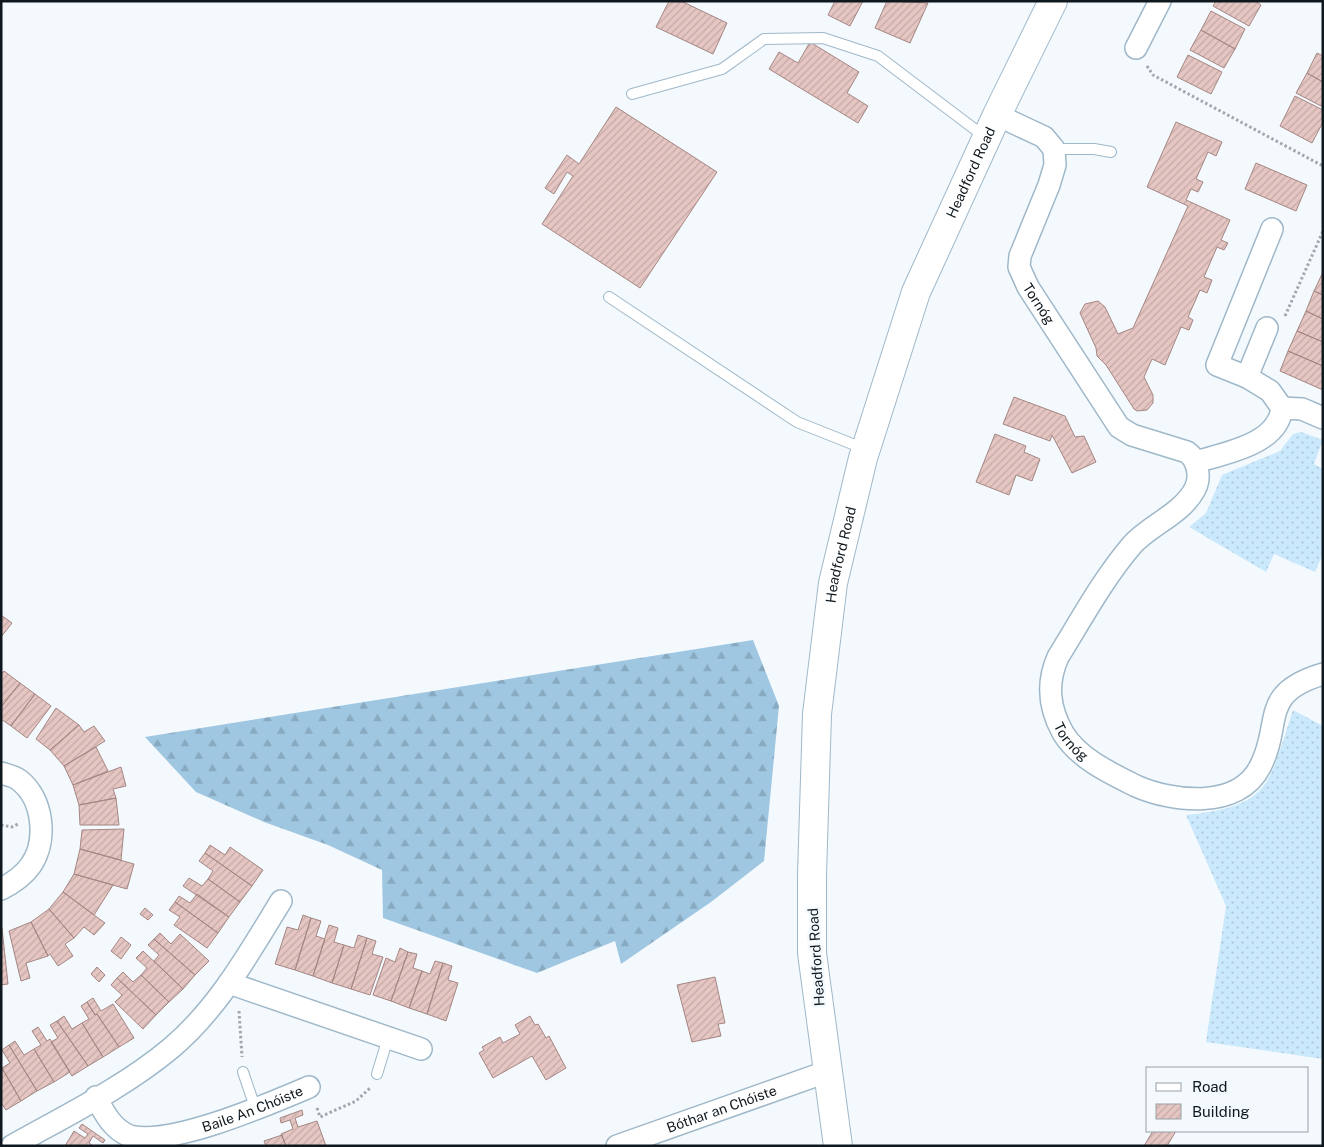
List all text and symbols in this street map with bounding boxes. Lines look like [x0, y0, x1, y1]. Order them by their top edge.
street label: Headford Road [943, 124, 998, 221]
street label: Tornóg [1020, 280, 1058, 327]
street label: Headford Road [823, 505, 859, 604]
street label: Tornóg [1051, 720, 1092, 764]
street label: Headford Road [805, 907, 827, 1007]
legend [1146, 1067, 1309, 1132]
text: Road [1192, 1078, 1228, 1095]
street label: Baile An Chóiste [200, 1082, 305, 1135]
street label: Bóthar an Chóiste [664, 1082, 779, 1136]
text: Building [1192, 1103, 1250, 1120]

